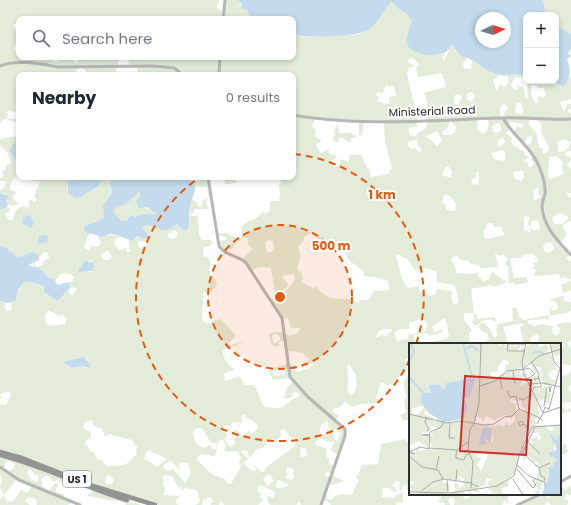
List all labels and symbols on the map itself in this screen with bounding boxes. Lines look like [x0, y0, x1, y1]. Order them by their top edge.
north arrow [475, 12, 511, 48]
street label: Ministerial Road [388, 101, 476, 121]
text: 1 km [368, 186, 396, 203]
text: 500 m [312, 237, 351, 254]
centre of rings [273, 290, 287, 304]
inset map [409, 343, 561, 495]
road number: US 1 [63, 471, 91, 487]

